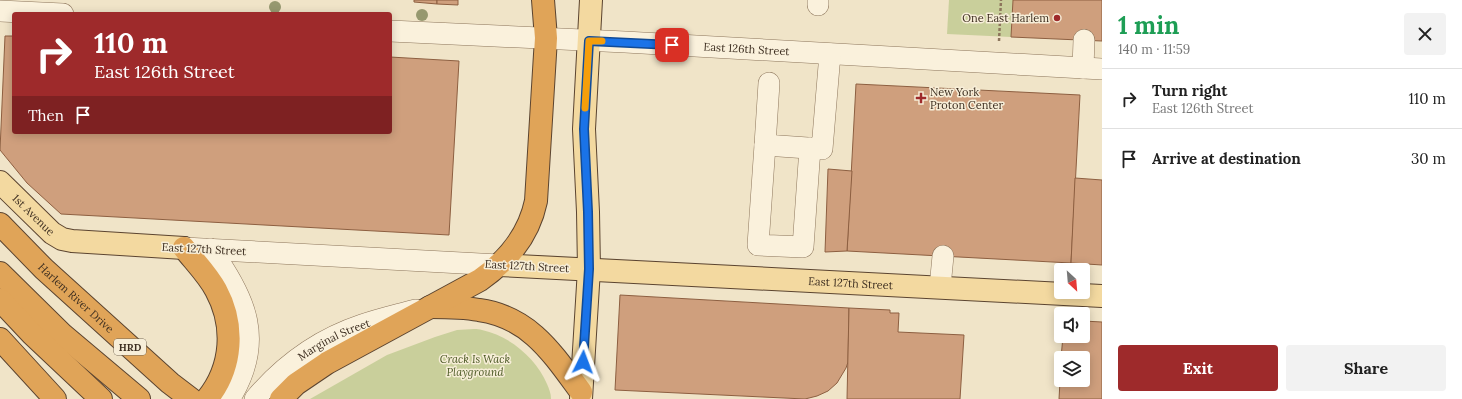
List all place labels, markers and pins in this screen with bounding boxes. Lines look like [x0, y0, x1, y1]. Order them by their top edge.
place label: One East Harlem [962, 11, 1049, 25]
marker: One East Harlem [1052, 13, 1062, 23]
pin [655, 28, 689, 62]
place label: New York Proton Center [930, 85, 1003, 112]
marker: New York Proton Center [915, 92, 927, 104]

